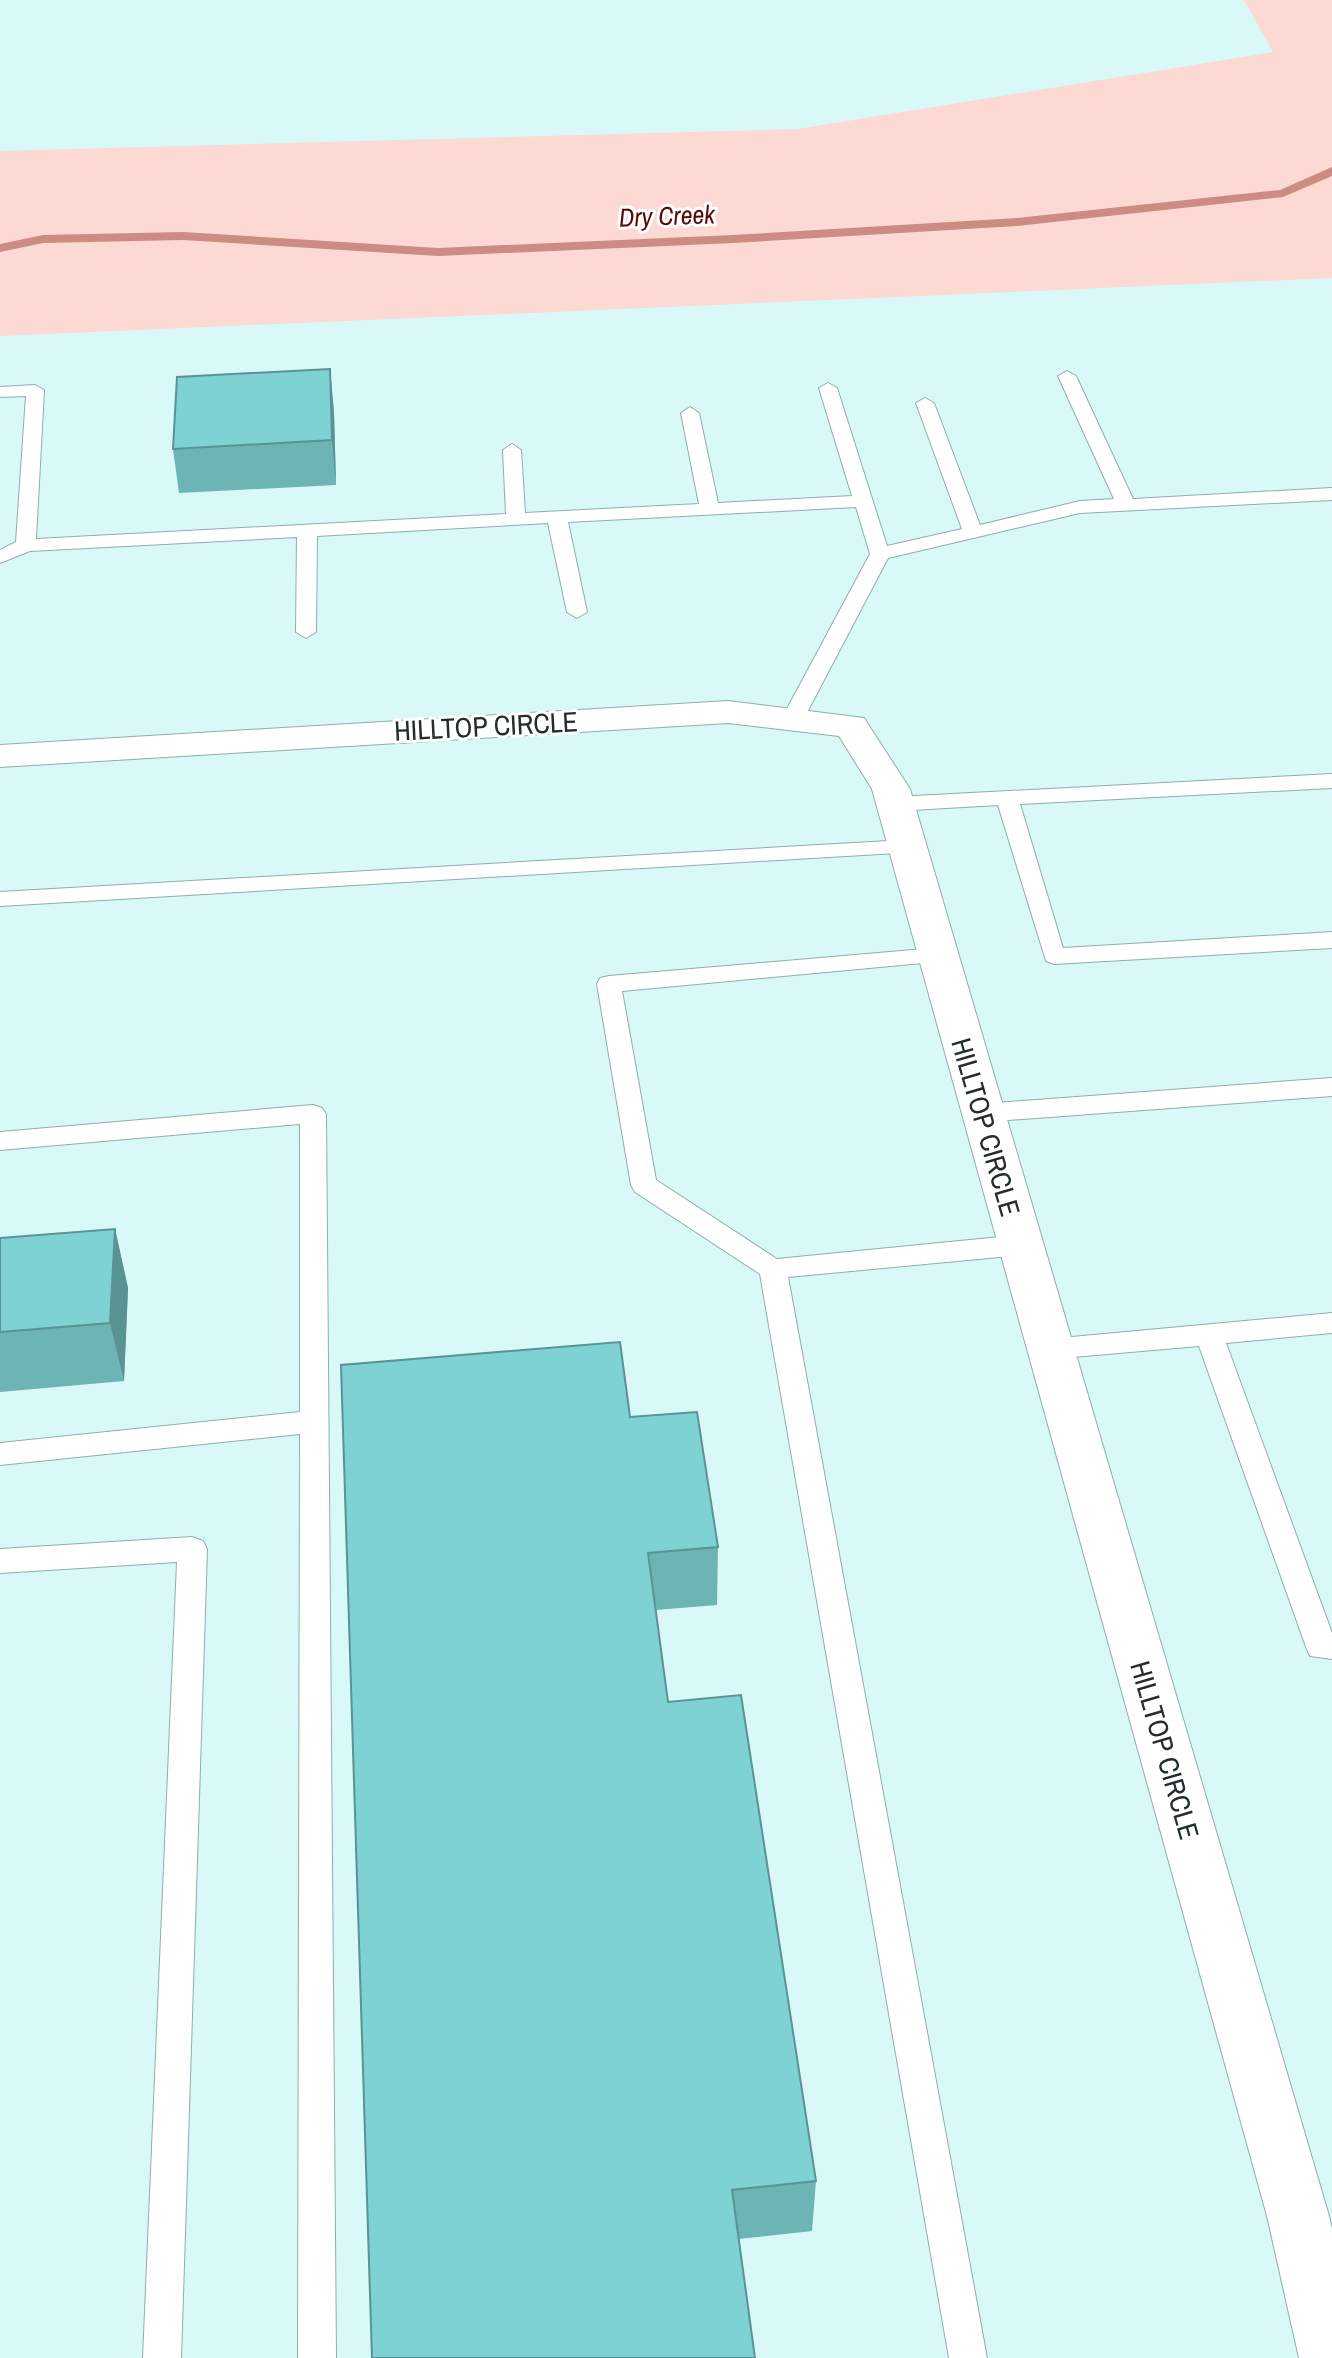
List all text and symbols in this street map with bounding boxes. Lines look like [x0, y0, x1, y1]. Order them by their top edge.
water label: Dry Creek [618, 196, 717, 235]
street label: HILLTOP CIRCLE [393, 702, 579, 750]
street label: HILLTOP CIRCLE [942, 1033, 1030, 1221]
street label: HILLTOP CIRCLE [1121, 1656, 1209, 1844]

